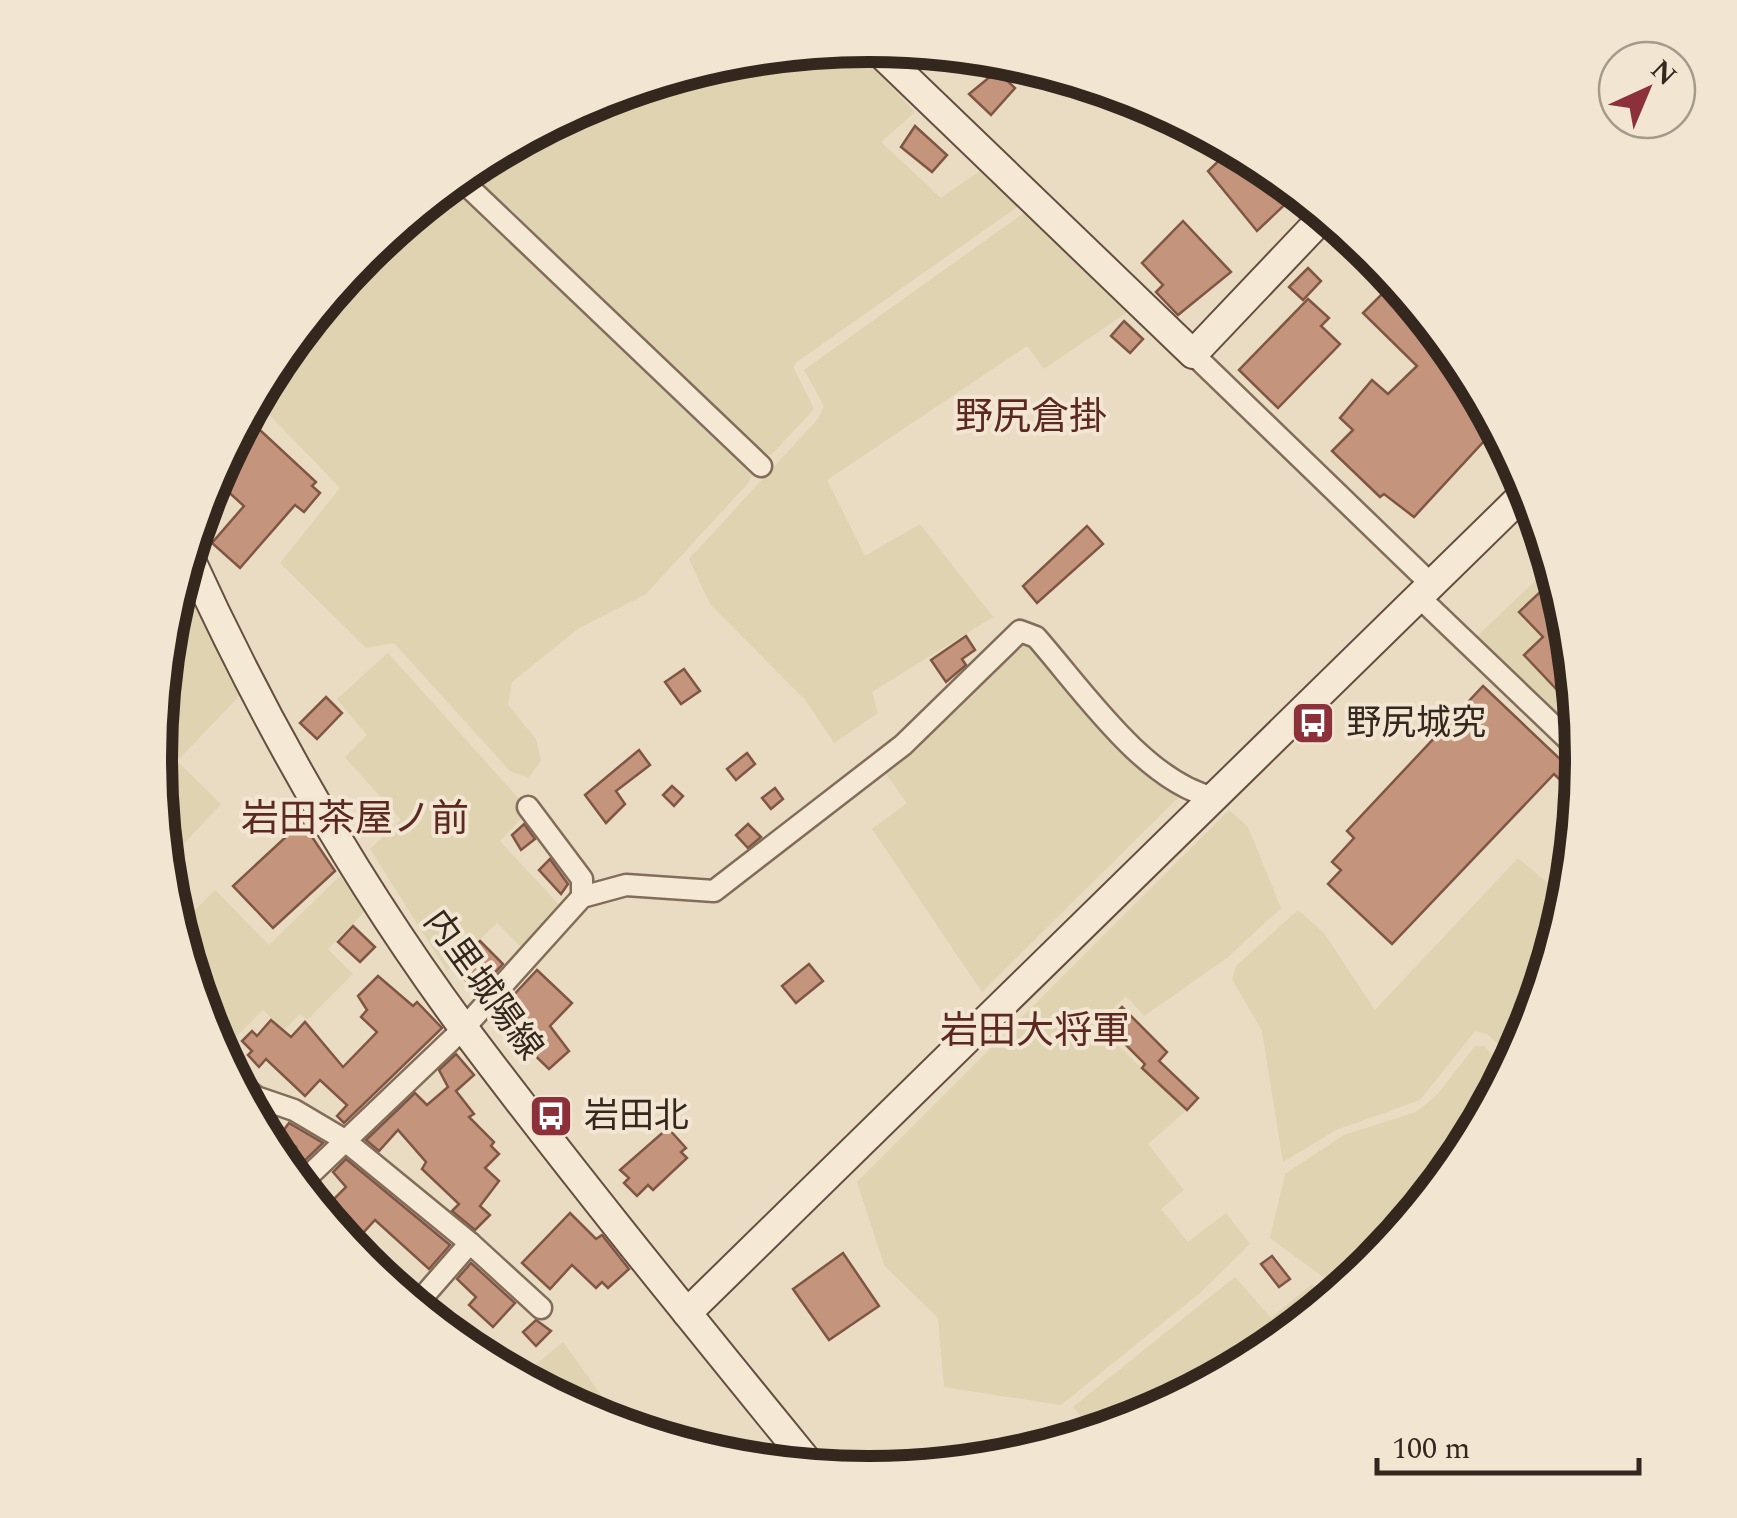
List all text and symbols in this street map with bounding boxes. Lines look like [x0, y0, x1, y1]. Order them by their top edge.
north arrow [1597, 40, 1697, 140]
text: N [1640, 50, 1686, 97]
district label: 野尻倉掛 [955, 389, 1107, 447]
place label: 野尻城究 [1346, 697, 1486, 750]
bus stop icon: 野尻城究 [1290, 700, 1336, 746]
district label: 岩田茶屋ノ前 [241, 791, 469, 849]
street label: 内里城陽線 [410, 899, 556, 1071]
district label: 岩田大将軍 [940, 1003, 1130, 1061]
place label: 岩田北 [584, 1090, 689, 1143]
bus stop icon: 岩田北 [528, 1093, 574, 1139]
scale bar [1377, 1413, 1640, 1475]
text: 100 m [1392, 1426, 1470, 1472]

